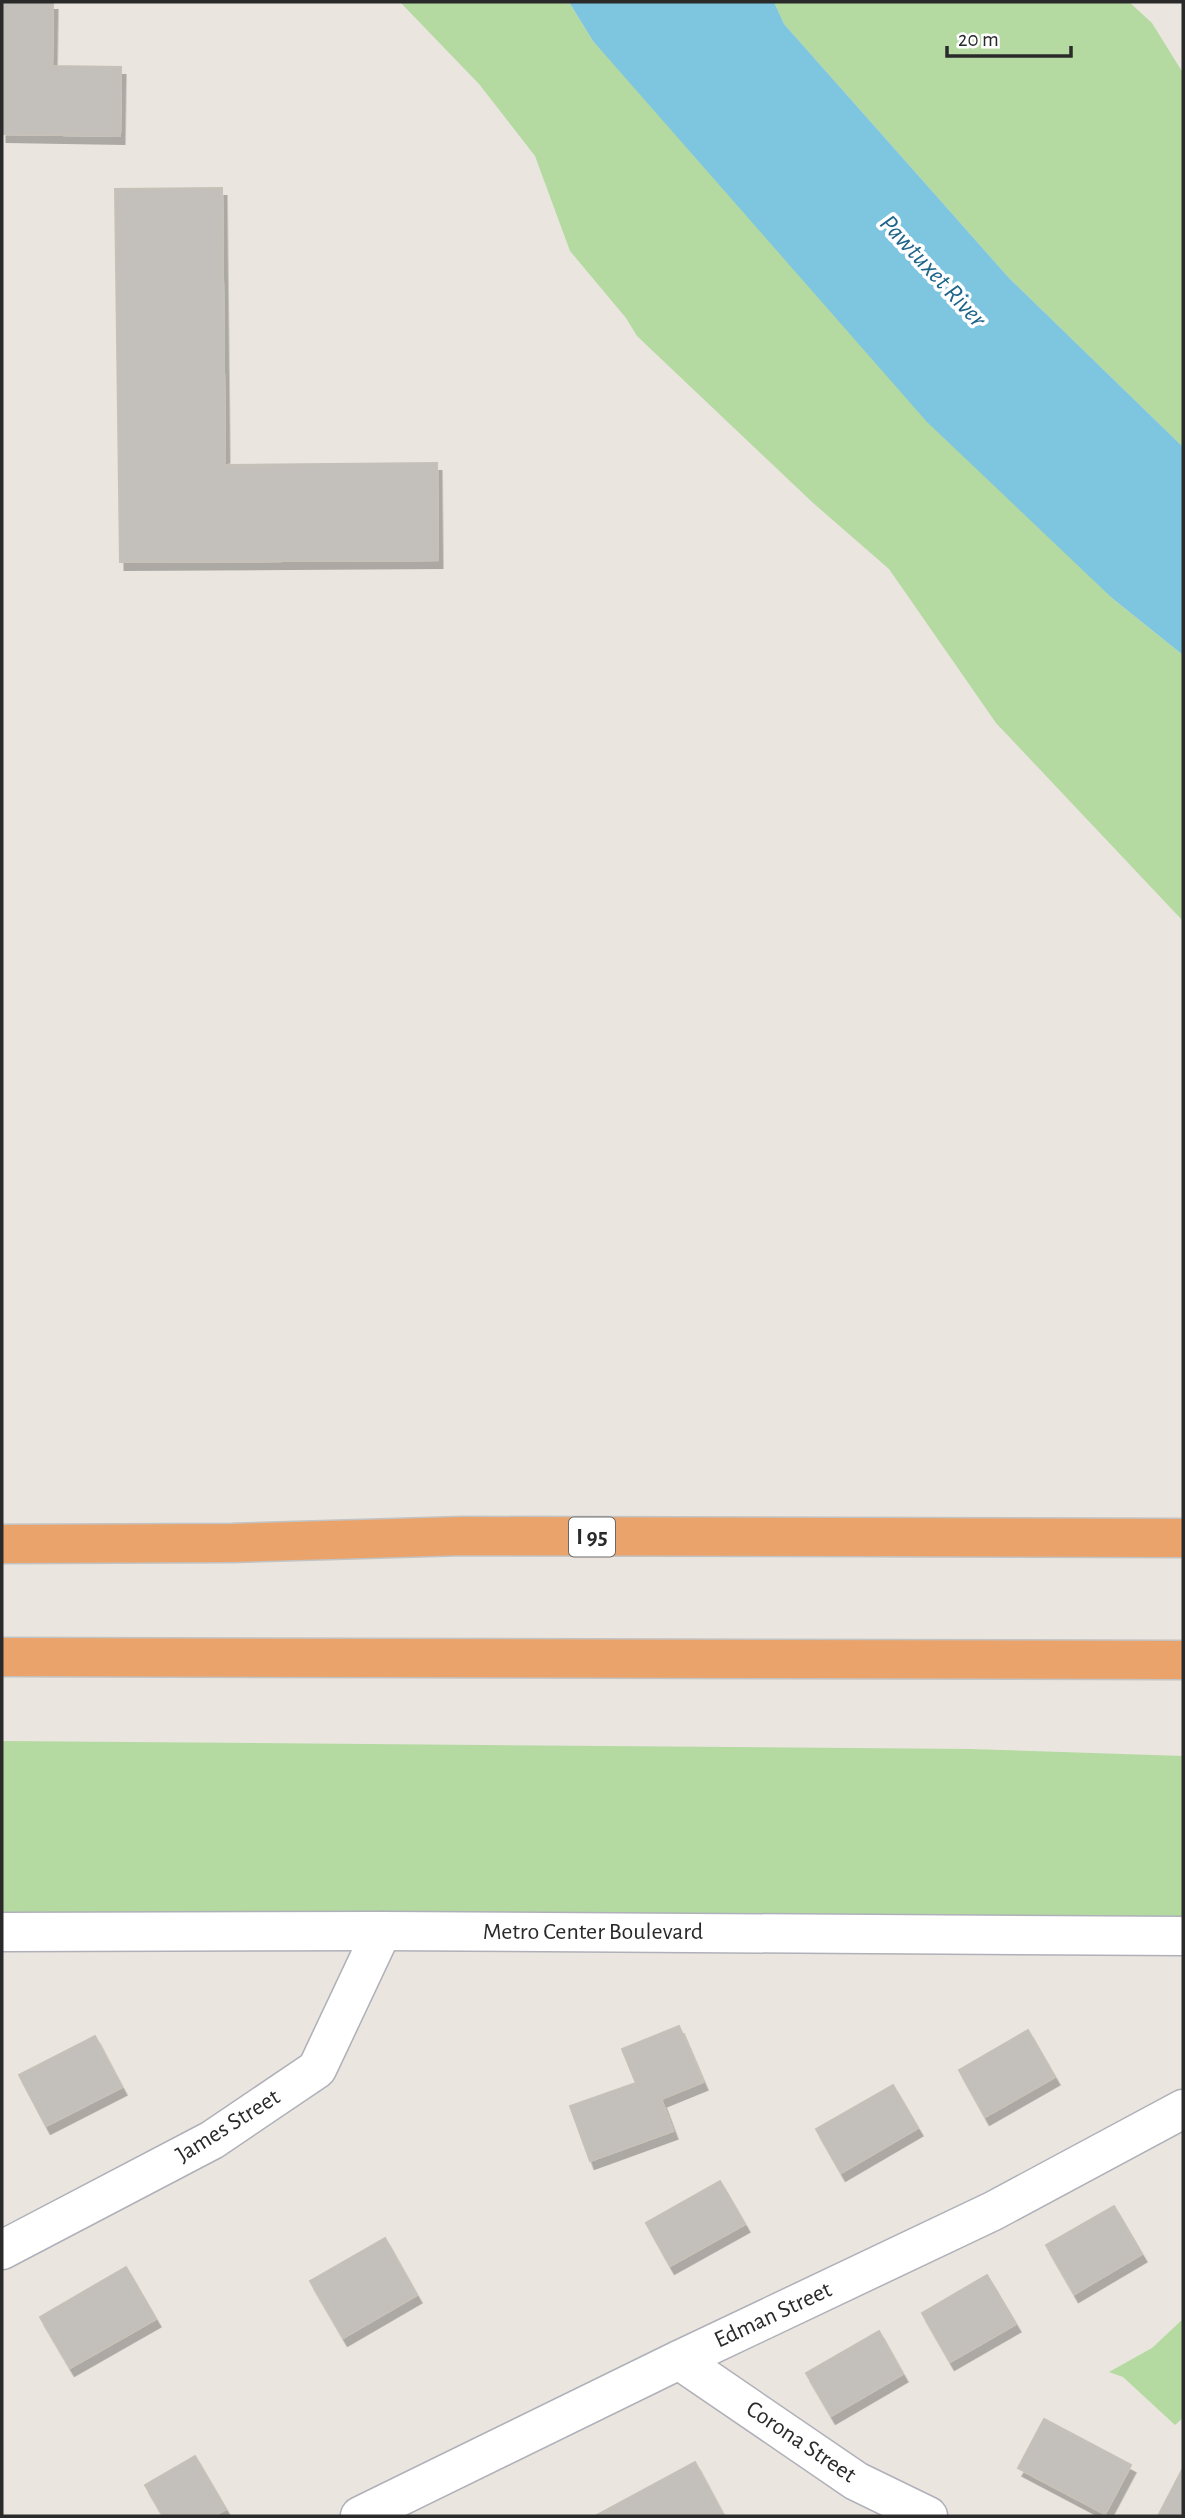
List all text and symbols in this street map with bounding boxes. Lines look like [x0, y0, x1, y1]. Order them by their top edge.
scale bar [947, 14, 1071, 58]
text: 20 m [958, 29, 999, 50]
water label: Pawtuxet River [875, 210, 992, 333]
road number: I 95 [569, 1518, 615, 1556]
street label: Metro Center Boulevard [483, 1920, 703, 1944]
street label: James Street [172, 2085, 284, 2167]
street label: Edman Street [711, 2277, 836, 2353]
street label: Corona Street [742, 2397, 861, 2488]

